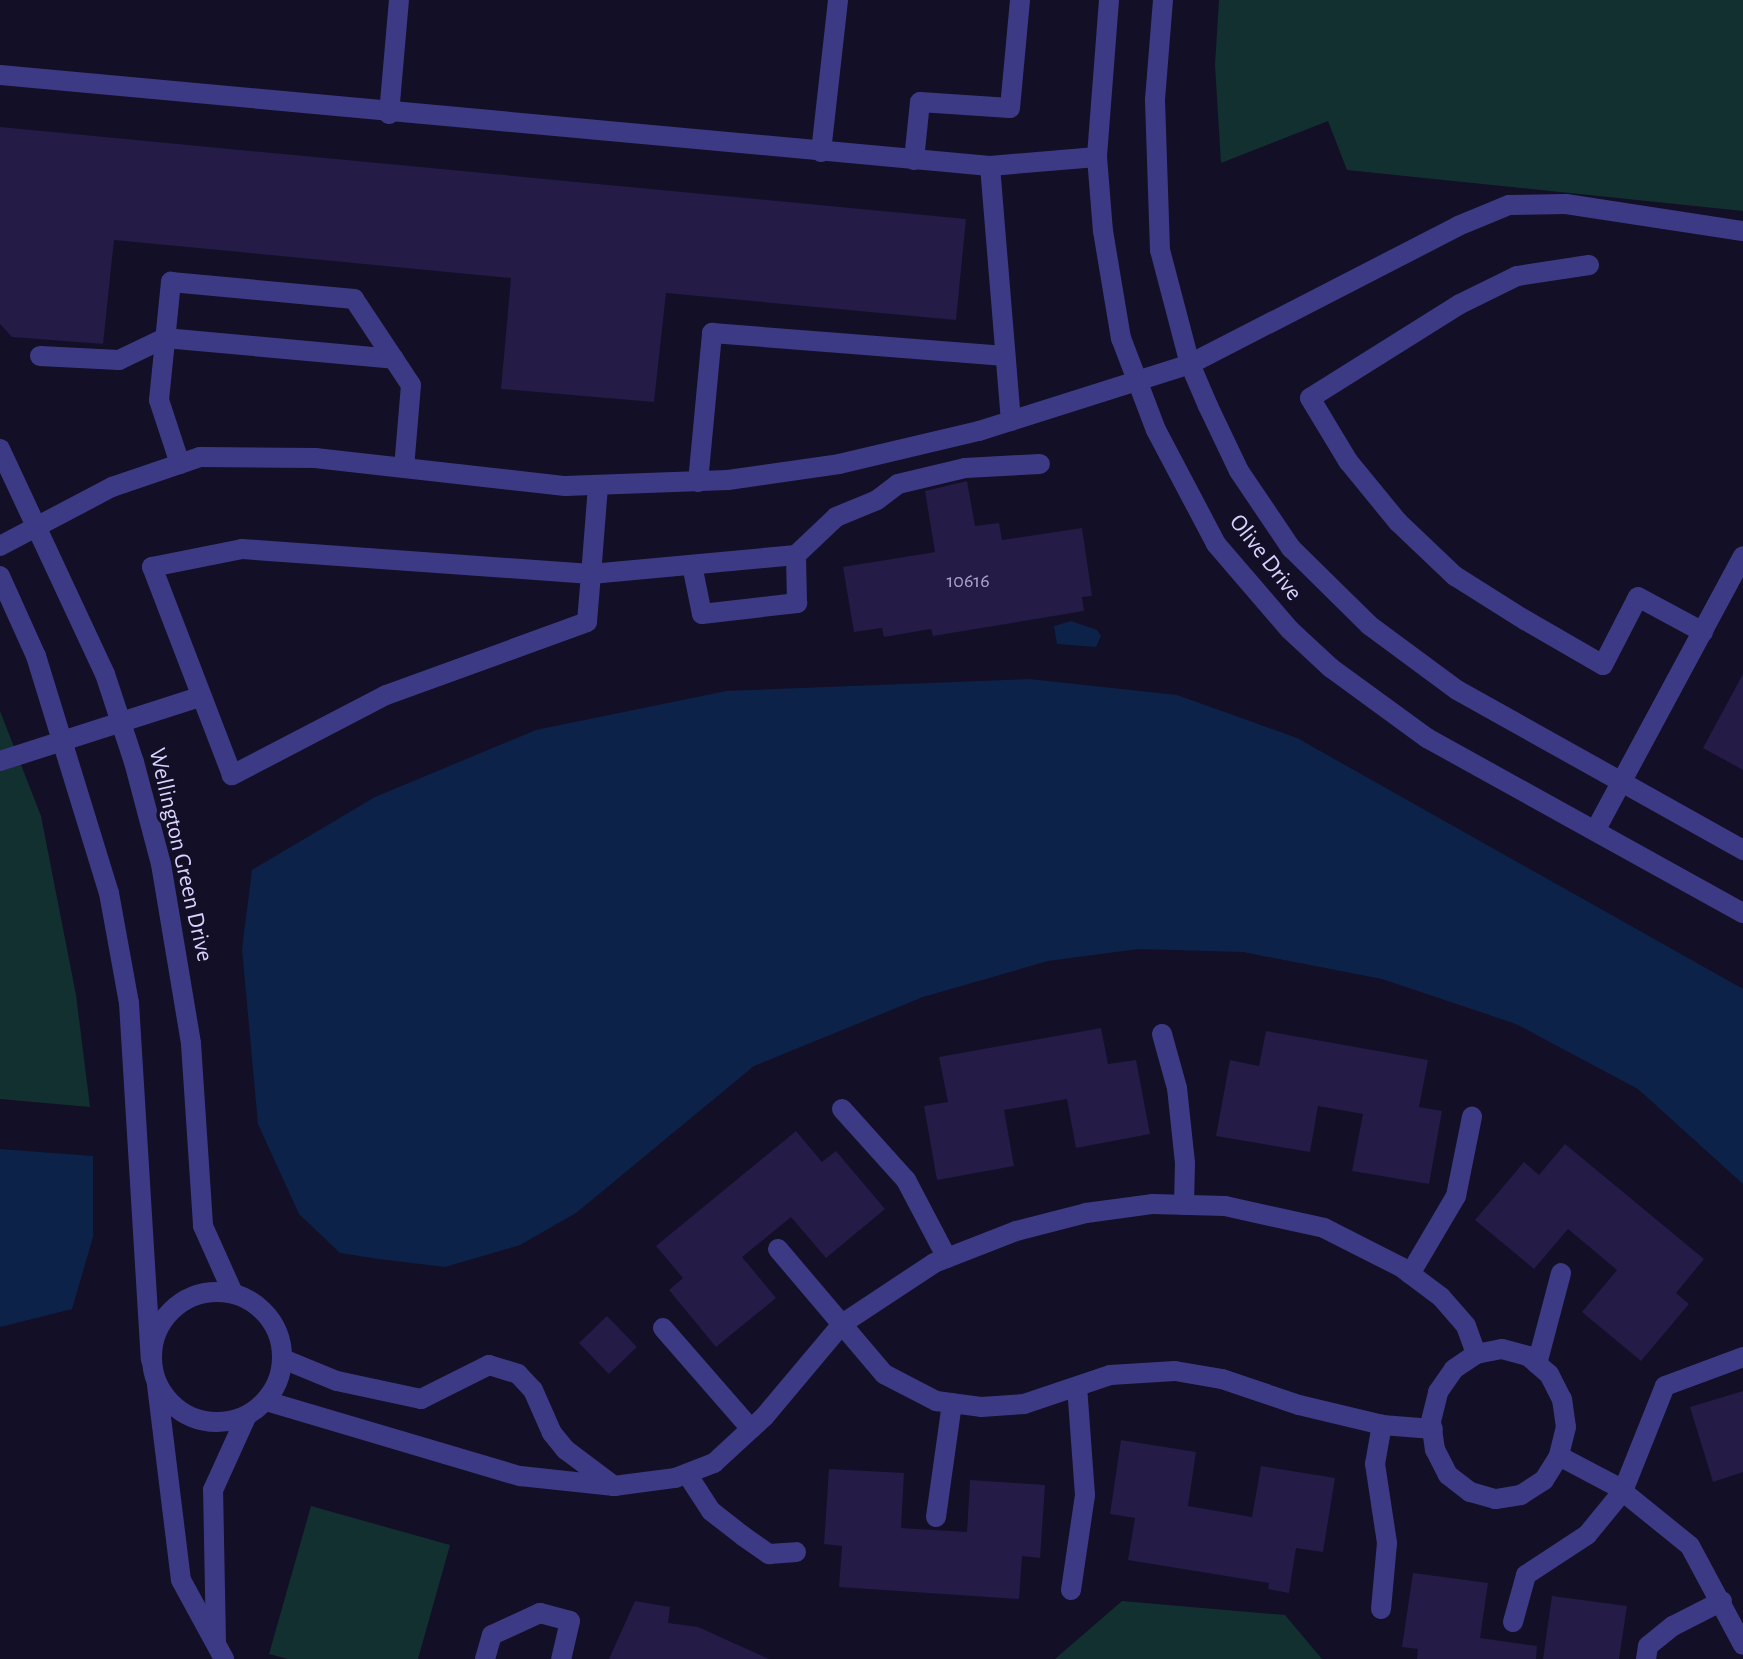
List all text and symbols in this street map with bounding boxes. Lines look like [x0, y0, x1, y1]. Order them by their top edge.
street label: Olive Drive [1222, 509, 1308, 607]
house number: 10616 [946, 569, 990, 593]
street label: Wellington Green Drive [141, 745, 219, 965]

